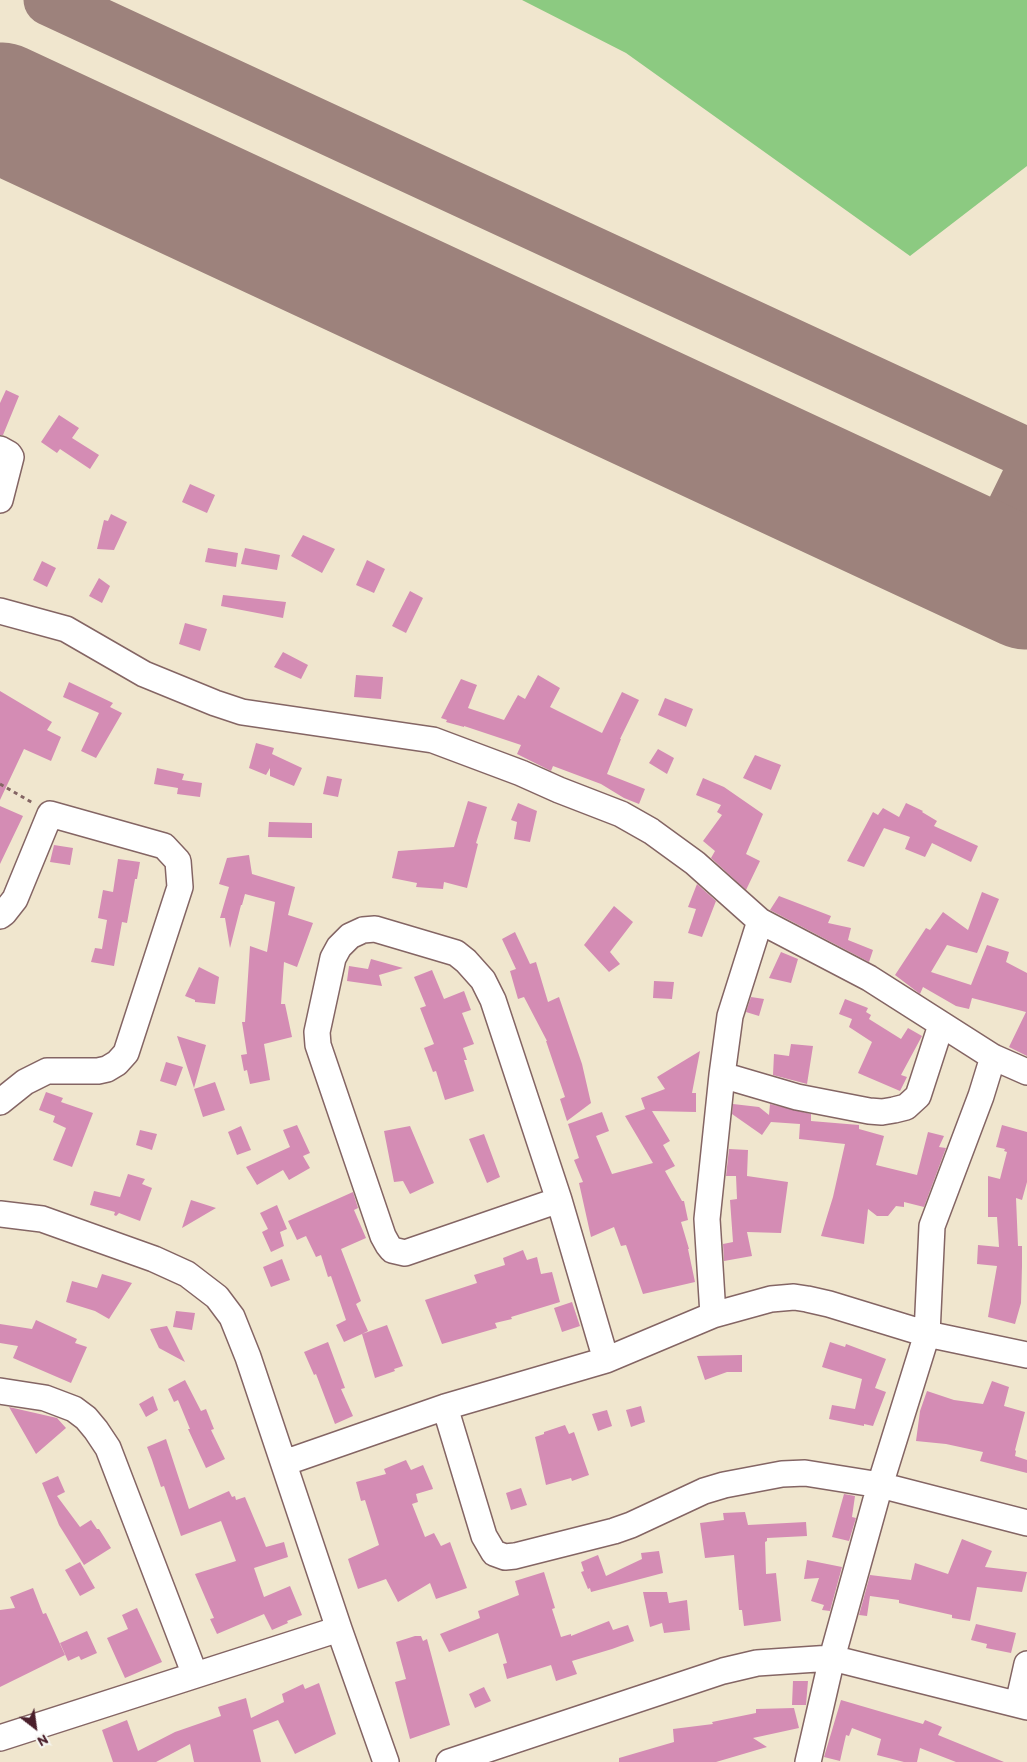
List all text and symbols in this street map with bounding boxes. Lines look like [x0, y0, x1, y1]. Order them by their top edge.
north arrow [10, 1702, 60, 1752]
text: N [34, 1731, 51, 1750]

